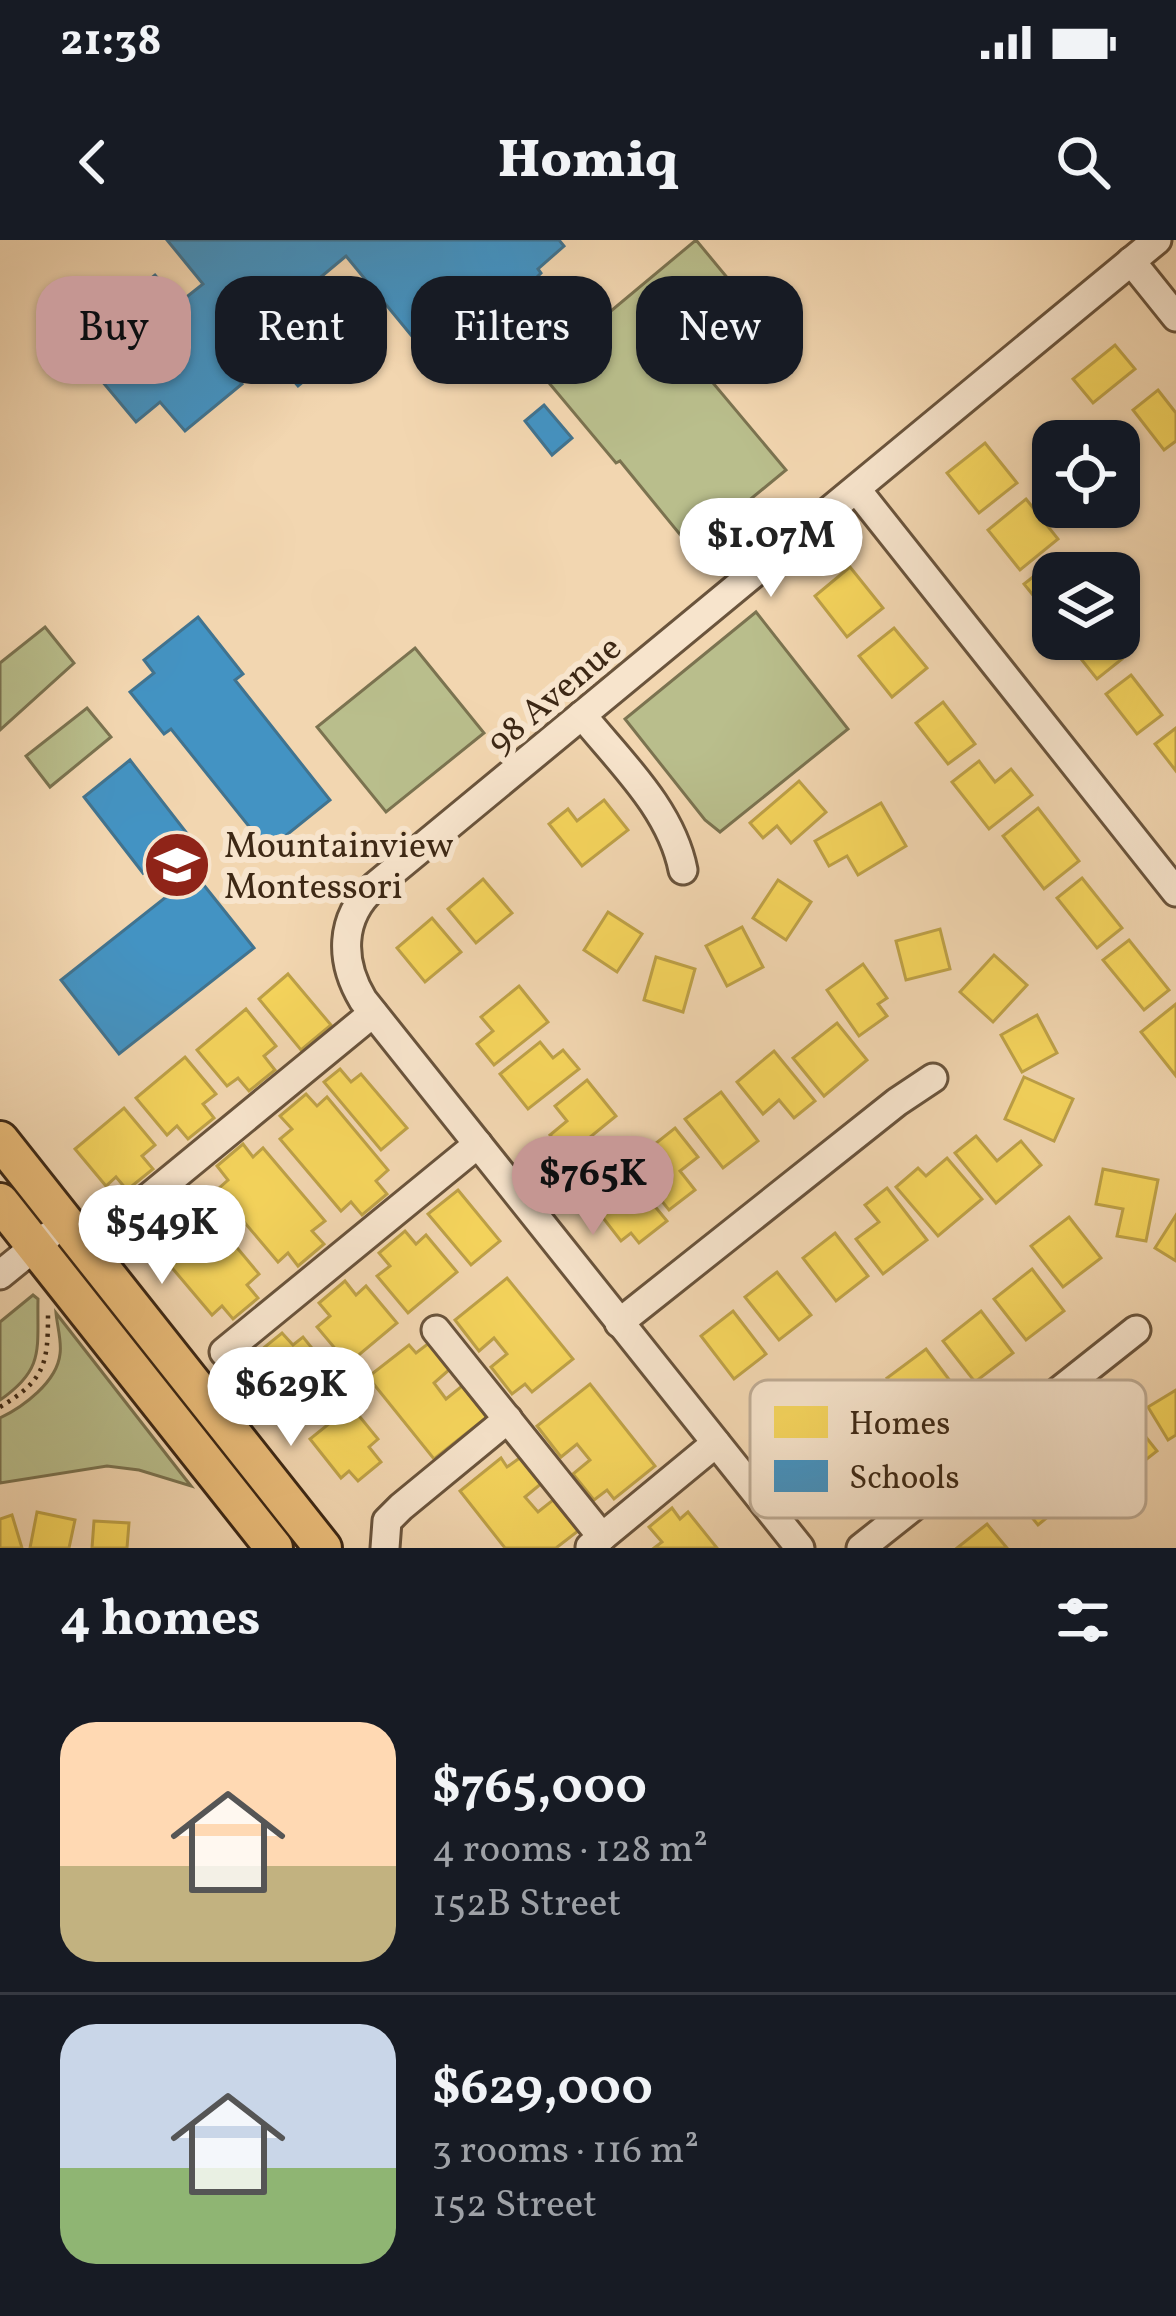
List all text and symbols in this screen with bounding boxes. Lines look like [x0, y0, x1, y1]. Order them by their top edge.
text: 21:38 [60, 11, 162, 74]
text: Homiq [498, 125, 678, 200]
icon: back [60, 129, 126, 195]
icon: search [1050, 129, 1116, 195]
chip: Buy [36, 276, 191, 384]
chip: Rent [215, 276, 387, 384]
chip: Filters [411, 276, 612, 384]
chip: New [636, 276, 803, 384]
map controls [1032, 420, 1140, 660]
button: locate [1032, 420, 1140, 528]
pin: $1.07M [673, 498, 869, 600]
text: $1.07M [707, 510, 835, 564]
button: layers [1032, 552, 1140, 660]
street label: 98 Avenue [477, 625, 634, 767]
place label: Mountainview Montessori [224, 823, 454, 914]
school or university icon: Mountainview Montessori [142, 830, 212, 900]
pin: $765K [509, 1136, 677, 1238]
text: $765K [539, 1148, 647, 1202]
pin: $549K [78, 1185, 246, 1287]
text: $549K [106, 1197, 218, 1251]
pin: $629K [207, 1347, 375, 1449]
text: $629K [234, 1359, 348, 1413]
legend [750, 1380, 1146, 1518]
text: Homes [849, 1403, 950, 1449]
text: Schools [849, 1457, 960, 1503]
text: 4 homes [60, 1585, 261, 1656]
icon: filters [1050, 1587, 1116, 1653]
text: $765,000 [432, 1753, 647, 1824]
icon: home [156, 1770, 300, 1914]
text: 4 rooms · 128 m² [432, 1824, 708, 1878]
text: 152B Street [432, 1878, 621, 1932]
text: $629,000 [432, 2054, 653, 2125]
icon: home [156, 2072, 300, 2216]
text: 3 rooms · 116 m² [432, 2125, 699, 2179]
text: 152 Street [432, 2179, 597, 2233]

